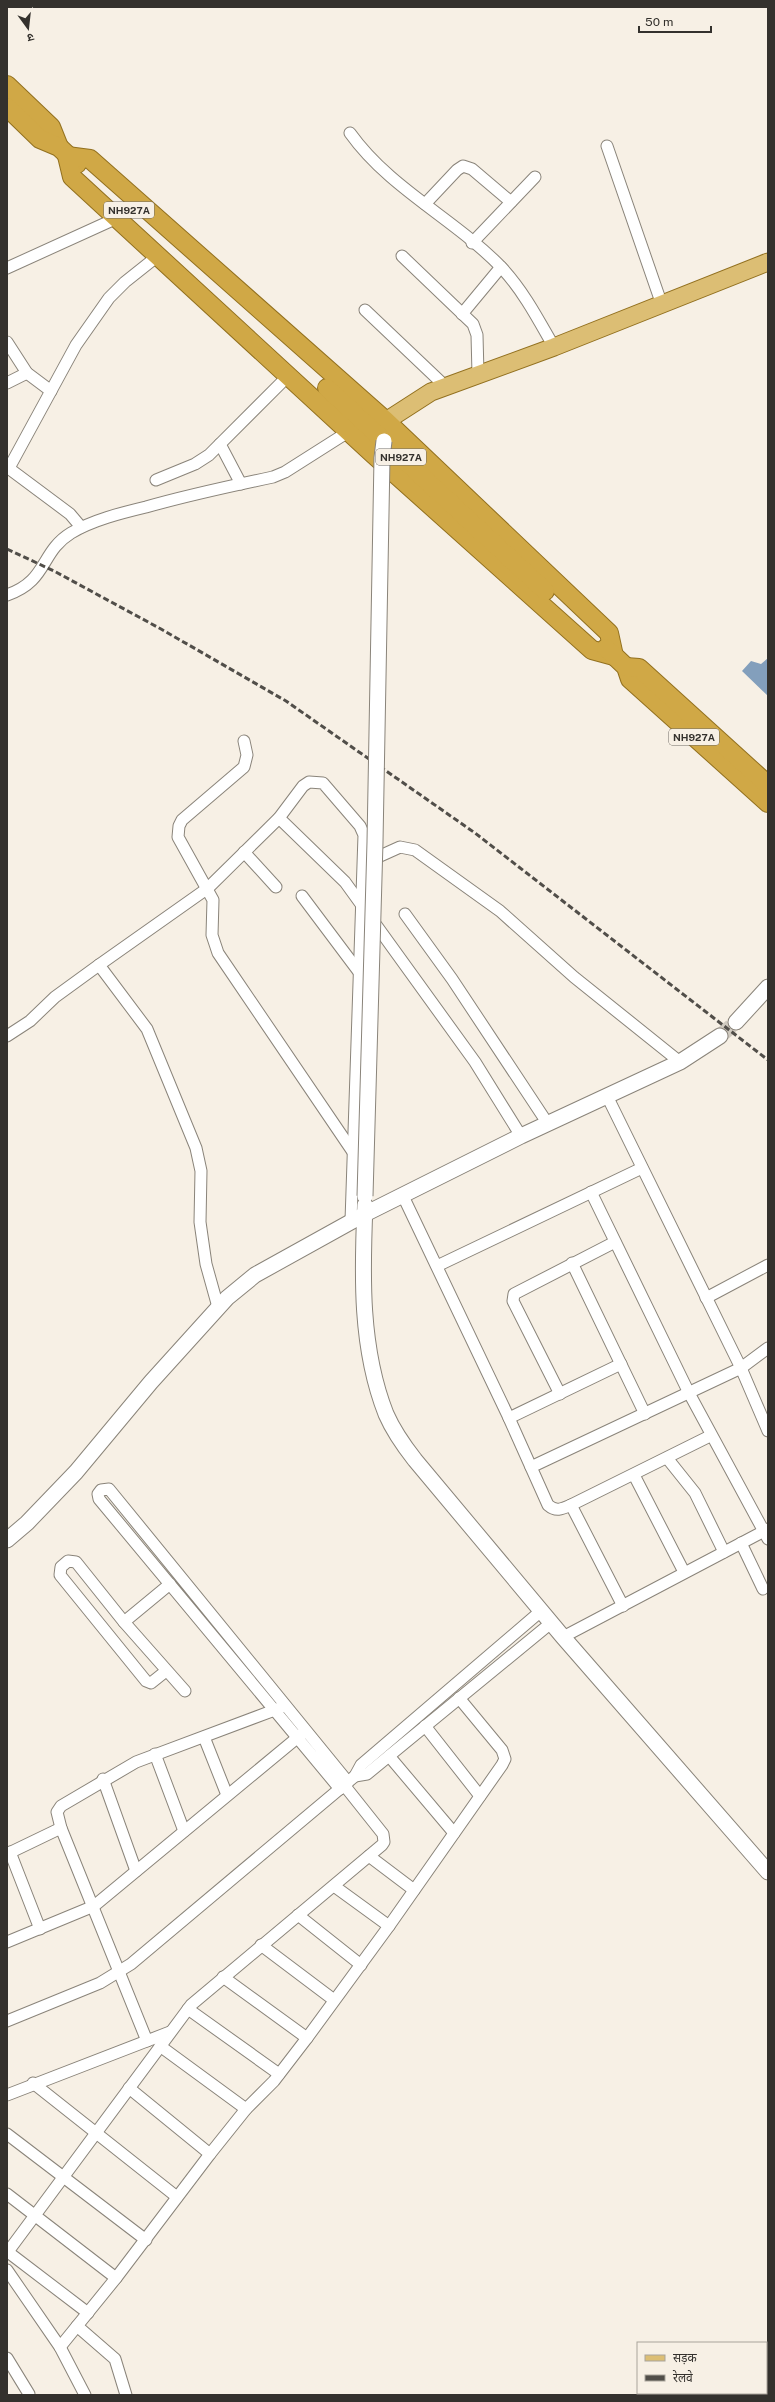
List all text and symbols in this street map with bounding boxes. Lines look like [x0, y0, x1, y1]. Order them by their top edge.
north arrow [8, 8, 48, 48]
scale bar [639, 8, 711, 34]
text: 50 m [645, 15, 673, 29]
text: उ [25, 31, 35, 44]
road number: NH927A [104, 202, 154, 218]
road number: NH927A [376, 449, 426, 465]
road number: NH927A [669, 729, 719, 745]
legend [637, 2342, 767, 2394]
text: सड़क [673, 2351, 698, 2365]
text: रेलवे [673, 2370, 693, 2385]

